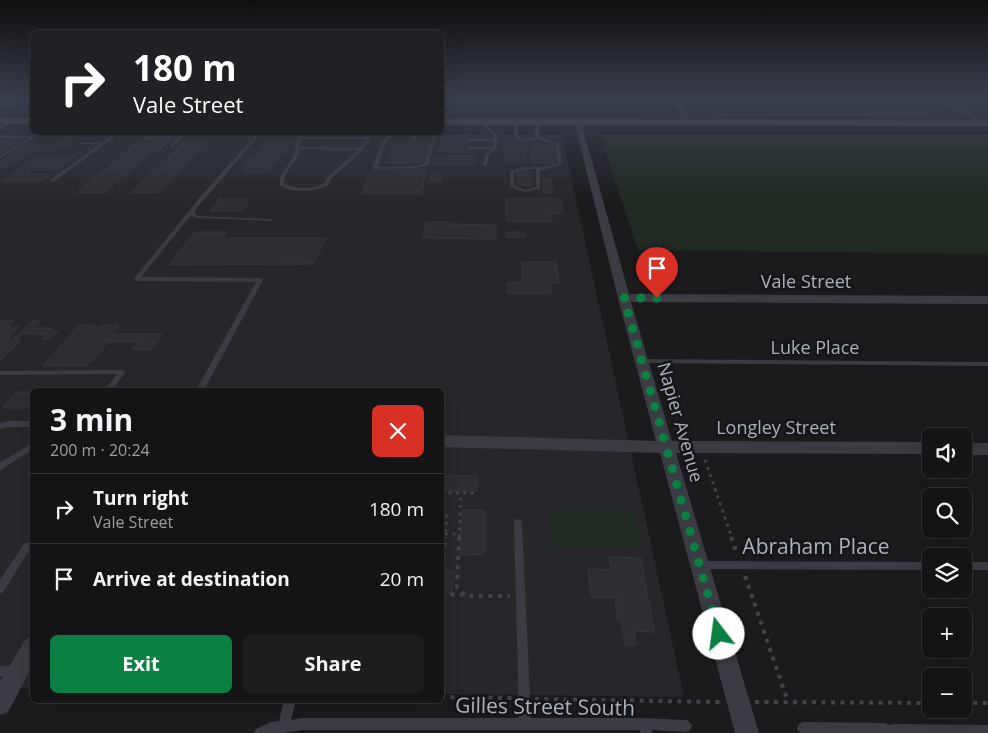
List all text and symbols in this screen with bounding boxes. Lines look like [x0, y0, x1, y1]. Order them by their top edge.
text: 180 m [133, 44, 237, 91]
icon: right [50, 50, 115, 115]
text: Vale Street [133, 89, 243, 119]
pin [636, 247, 678, 298]
icon: arrive [643, 254, 671, 282]
street label: Vale Street [761, 269, 851, 293]
street label: Luke Place [771, 335, 859, 359]
street label: Napier Avenue [652, 359, 710, 485]
text: 3 min [50, 399, 133, 440]
button: close [372, 405, 424, 457]
street label: Longley Street [716, 415, 836, 439]
map controls [922, 428, 972, 718]
button: sound [922, 428, 972, 478]
text: 200 m · 20:24 [50, 439, 150, 461]
text: Turn right [93, 485, 188, 511]
button: search [922, 488, 972, 538]
icon: right [50, 495, 78, 523]
text: 180 m [369, 496, 424, 522]
text: Vale Street [93, 511, 173, 533]
street label: Abraham Place [742, 532, 890, 560]
button: layers [922, 548, 972, 598]
icon: arrive [50, 565, 78, 593]
text: Arrive at destination [93, 566, 290, 592]
text: 20 m [380, 566, 424, 592]
position arrow [692, 607, 744, 659]
button: + [922, 608, 972, 658]
button: Exit [50, 635, 232, 693]
button: Share [242, 635, 424, 693]
button: − [922, 668, 972, 718]
street label: Gilles Street South [455, 690, 635, 722]

